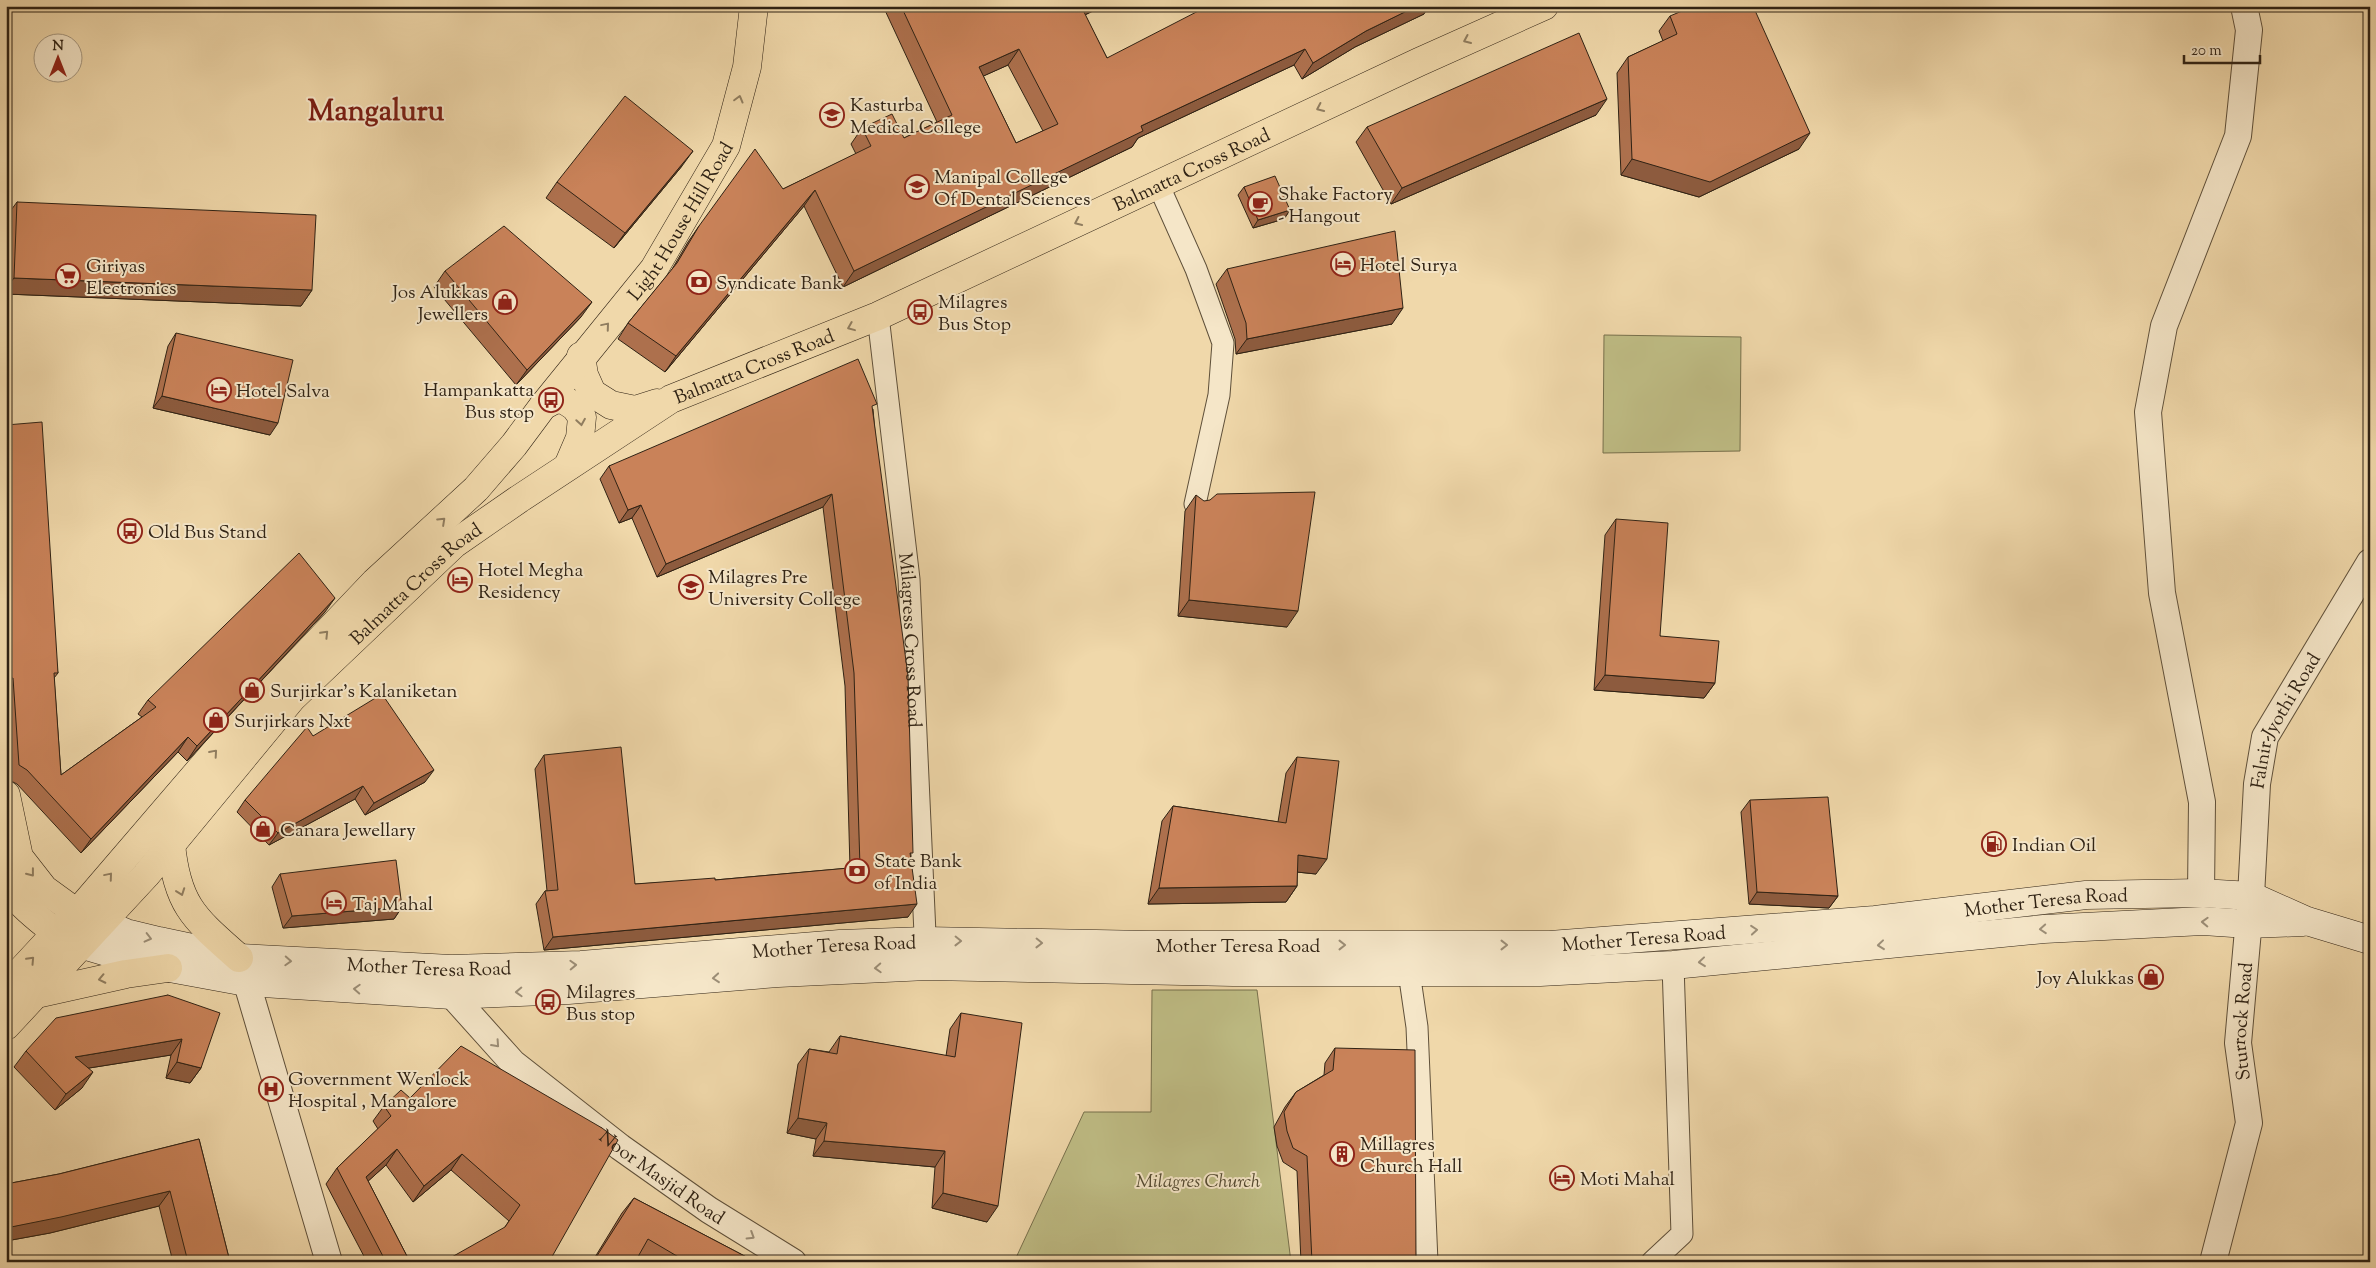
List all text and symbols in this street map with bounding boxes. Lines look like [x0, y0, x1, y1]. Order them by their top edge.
north arrow [32, 32, 82, 82]
scale bar [2184, 32, 2260, 64]
one-way arrow [1464, 34, 1473, 44]
text: N [52, 37, 64, 57]
text: 20 m [2191, 41, 2222, 62]
district label: Mangaluru [308, 92, 445, 134]
place label: Kasturba Medical College [850, 93, 981, 142]
one-way arrow [733, 95, 743, 103]
school or university icon: Kasturba Medical College [819, 102, 845, 128]
one-way arrow [1316, 102, 1325, 113]
street label: Balmatta Cross Road [1109, 123, 1276, 220]
street label: Light House Hill Road [623, 137, 742, 307]
place label: Manipal College Of Dental Sciences [934, 165, 1090, 214]
school or university icon: Manipal College Of Dental Sciences [904, 174, 930, 200]
place label: Shake Factory - Hangout [1278, 182, 1393, 231]
cafe icon: Shake Factory - Hangout [1247, 191, 1273, 217]
one-way arrow [1074, 216, 1083, 226]
hotel icon: Hotel Surya [1330, 251, 1356, 277]
place label: Hotel Surya [1360, 253, 1458, 280]
place label: Giriyas Electronics [86, 254, 177, 303]
supermarket icon: Giriyas Electronics [55, 263, 81, 289]
bank icon: Syndicate Bank [686, 269, 712, 295]
place label: Syndicate Bank [716, 271, 843, 298]
place label: Jos Alukkas Jewellers [391, 280, 488, 329]
shop icon: Jos Alukkas Jewellers [492, 289, 518, 315]
place label: Milagres Bus Stop [938, 290, 1011, 339]
bus stop icon: Milagres Bus Stop [907, 299, 933, 325]
one-way arrow [847, 320, 856, 331]
one-way arrow [600, 323, 609, 332]
street label: Balmatta Cross Road [670, 324, 839, 412]
hotel icon: Hotel Salva [206, 377, 232, 403]
place label: Hampankatta Bus stop [423, 378, 534, 427]
place label: Hotel Salva [236, 379, 330, 406]
bus stop icon: Hampankatta Bus stop [538, 387, 564, 413]
one-way arrow [575, 418, 585, 426]
bus stop icon: Old Bus Stand [117, 518, 143, 544]
street label: Balmatta Cross Road [345, 518, 488, 652]
one-way arrow [436, 518, 445, 527]
place label: Old Bus Stand [148, 520, 267, 547]
street label: Milagress Cross Road [890, 551, 927, 729]
place label: Hotel Megha Residency [478, 558, 583, 607]
place label: Milagres Pre University College [708, 565, 861, 614]
hotel icon: Hotel Megha Residency [447, 567, 473, 593]
school or university icon: Milagres Pre University College [678, 574, 704, 600]
one-way arrow [319, 631, 328, 640]
street label: Falnir-Jyothi Road [2245, 648, 2329, 791]
shop icon: Surjirkar's Kalaniketan [239, 677, 265, 703]
place label: Surjirkar's Kalaniketan [270, 679, 457, 706]
shop icon: Surjirkars Nxt [203, 707, 229, 733]
place label: Surjirkars Nxt [234, 709, 351, 736]
one-way arrow [209, 749, 218, 758]
shop icon: Canara Jewellary [250, 816, 276, 842]
place label: Canara Jewellary [280, 818, 416, 845]
fuel station icon: Indian Oil [1981, 831, 2007, 857]
place label: Indian Oil [2012, 833, 2096, 860]
place label: State Bank of India [874, 849, 963, 898]
bank icon: State Bank of India [844, 858, 870, 884]
one-way arrow [26, 867, 34, 876]
one-way arrow [103, 873, 112, 882]
street label: Mother Teresa Road [1963, 883, 2128, 925]
one-way arrow [175, 887, 185, 896]
hotel icon: Taj Mahal [321, 890, 347, 916]
place label: Taj Mahal [352, 892, 433, 919]
one-way arrow [2201, 917, 2209, 927]
street label: Mother Teresa Road [1561, 920, 1727, 960]
one-way arrow [2039, 923, 2047, 934]
one-way arrow [1750, 925, 1758, 936]
street label: Mother Teresa Road [751, 930, 917, 967]
one-way arrow [144, 933, 152, 943]
street label: Mother Teresa Road [1156, 934, 1321, 961]
one-way arrow [954, 936, 962, 946]
one-way arrow [1036, 938, 1044, 948]
one-way arrow [1877, 939, 1885, 950]
one-way arrow [1338, 940, 1346, 950]
one-way arrow [1501, 940, 1509, 950]
street label: Mother Teresa Road [346, 953, 512, 985]
one-way arrow [25, 956, 34, 965]
one-way arrow [284, 956, 292, 966]
one-way arrow [1698, 956, 1706, 967]
one-way arrow [570, 960, 577, 970]
street label: Sturrock Road [2227, 961, 2261, 1082]
one-way arrow [874, 963, 882, 974]
shop icon: Joy Alukkas [2138, 964, 2164, 990]
place label: Joy Alukkas [2036, 966, 2134, 993]
one-way arrow [712, 973, 720, 984]
one-way arrow [98, 974, 107, 984]
place label: Milagres Bus stop [566, 980, 635, 1029]
one-way arrow [352, 984, 360, 995]
one-way arrow [515, 987, 522, 997]
bus stop icon: Milagres Bus stop [535, 989, 561, 1015]
one-way arrow [490, 1038, 499, 1047]
place label: Government Wenlock Hospital , Mangalore [288, 1067, 470, 1116]
hospital icon: Government Wenlock Hospital , Mangalore [258, 1076, 284, 1102]
street label: Noor Masjid Road [592, 1124, 729, 1233]
place label: Millagres Church Hall [1360, 1132, 1462, 1181]
building icon: Millagres Church Hall [1329, 1141, 1355, 1167]
hotel icon: Moti Mahal [1549, 1165, 1575, 1191]
place label: Moti Mahal [1580, 1167, 1675, 1194]
park label: Milagres Church [1136, 1169, 1261, 1196]
one-way arrow [745, 1229, 754, 1239]

